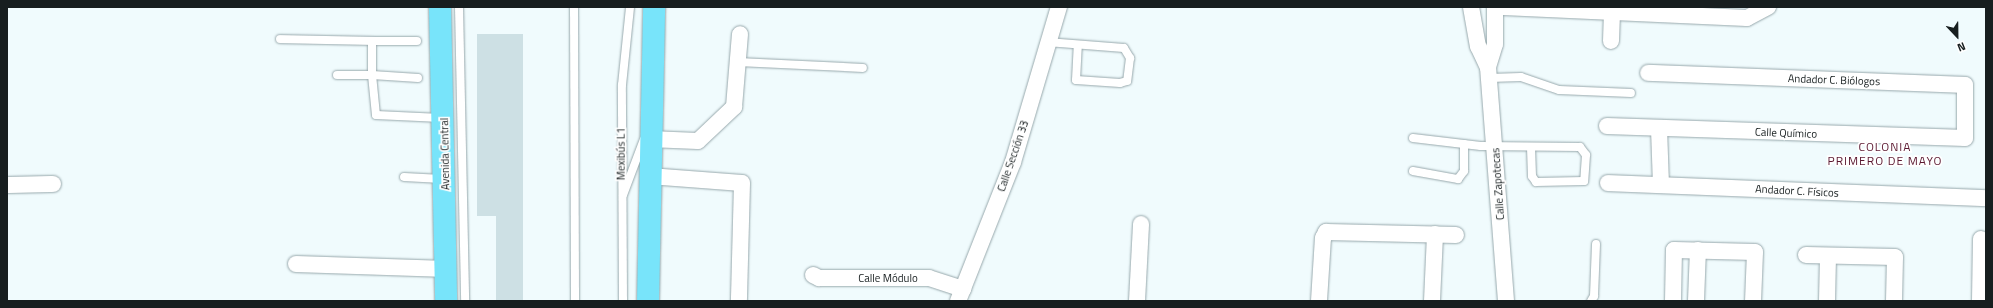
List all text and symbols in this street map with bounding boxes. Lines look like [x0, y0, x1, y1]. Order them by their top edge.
north arrow [1937, 16, 1977, 56]
text: N [1955, 38, 1968, 56]
street label: Andador C. Biólogos [1788, 72, 1880, 88]
street label: Avenida Central [438, 118, 452, 190]
street label: Calle Sección 33 [995, 119, 1031, 193]
street label: Calle Químico [1755, 125, 1817, 141]
street label: Mexibús L1 [614, 128, 628, 180]
district label: COLONIA PRIMERO DE MAYO [1828, 140, 1942, 168]
street label: Calle Zapotecas [1489, 147, 1507, 221]
street label: Andador C. Físicos [1755, 182, 1839, 200]
street label: Calle Módulo [858, 271, 918, 285]

